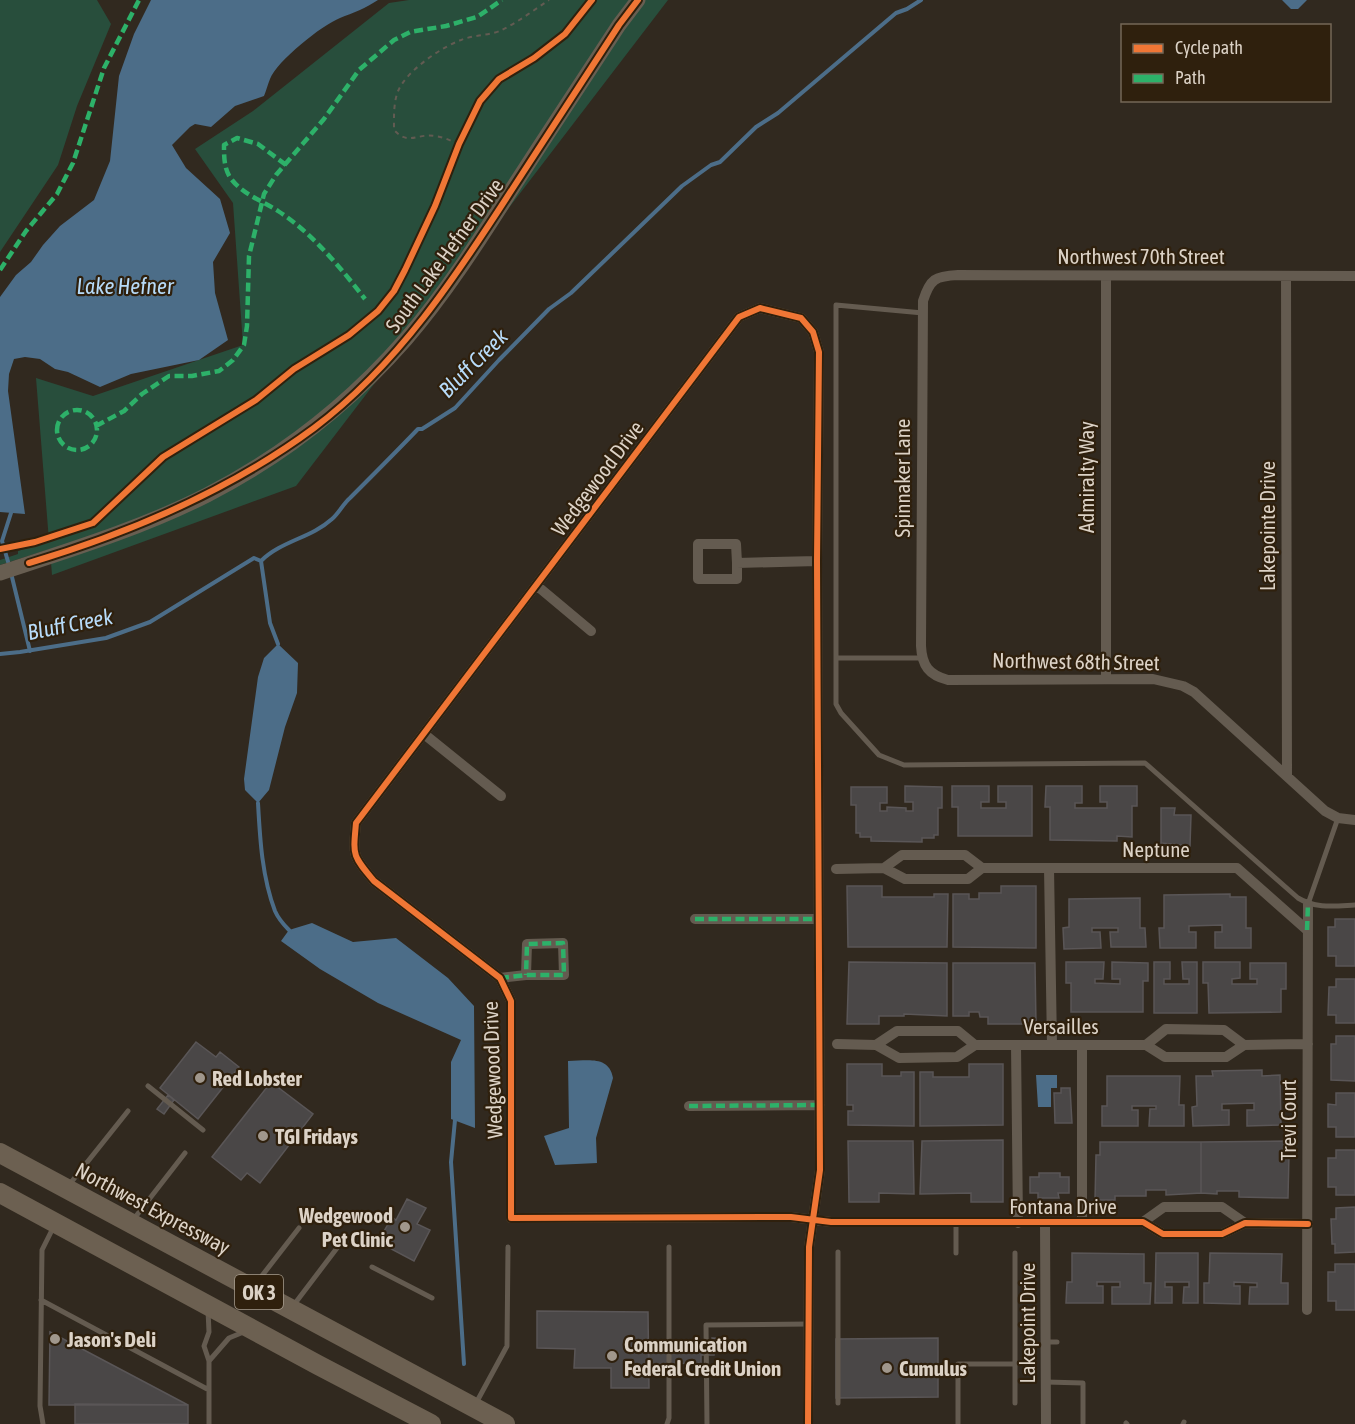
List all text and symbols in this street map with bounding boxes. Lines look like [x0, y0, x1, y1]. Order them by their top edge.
legend [1121, 24, 1331, 102]
text: Cycle path [1175, 37, 1243, 58]
text: Path [1175, 67, 1206, 88]
street label: South Lake Hefner Drive [380, 173, 508, 337]
street label: Northwest 70th Street [1057, 244, 1225, 268]
water label: Lake Hefner [77, 273, 175, 299]
water label: Bluff Creek [433, 323, 513, 403]
street label: Wedgewood Drive [546, 416, 648, 540]
street label: Spinnaker Lane [890, 419, 914, 537]
street label: Admiralty Way [1074, 421, 1098, 533]
street label: Lakepointe Drive [1255, 461, 1279, 591]
water label: Bluff Creek [25, 603, 115, 645]
street label: Northwest 68th Street [992, 648, 1160, 674]
street label: Neptune [1122, 837, 1190, 861]
street label: Wedgewood Drive [478, 1001, 506, 1139]
street label: Versailles [1023, 1014, 1099, 1038]
place label: Red Lobster [212, 1066, 302, 1090]
marker: Red Lobster [193, 1071, 207, 1085]
street label: Trevi Court [1276, 1079, 1300, 1161]
place label: TGI Fridays [275, 1124, 359, 1148]
marker: TGI Fridays [256, 1129, 270, 1143]
street label: Northwest Expressway [72, 1157, 235, 1259]
street label: Fontana Drive [1009, 1194, 1117, 1218]
place label: Wedgewood Pet Clinic [298, 1203, 393, 1251]
marker: Wedgewood Pet Clinic [398, 1220, 412, 1234]
street label: Lakepoint Drive [1015, 1263, 1039, 1383]
road number: OK 3 [235, 1275, 283, 1309]
place label: Jason's Deli [66, 1327, 156, 1351]
marker: Jason's Deli [48, 1332, 62, 1346]
place label: Communication Federal Credit Union [624, 1332, 781, 1380]
marker: Communication Federal Credit Union [605, 1349, 619, 1363]
place label: Cumulus [899, 1356, 968, 1380]
marker: Cumulus [880, 1361, 894, 1375]

